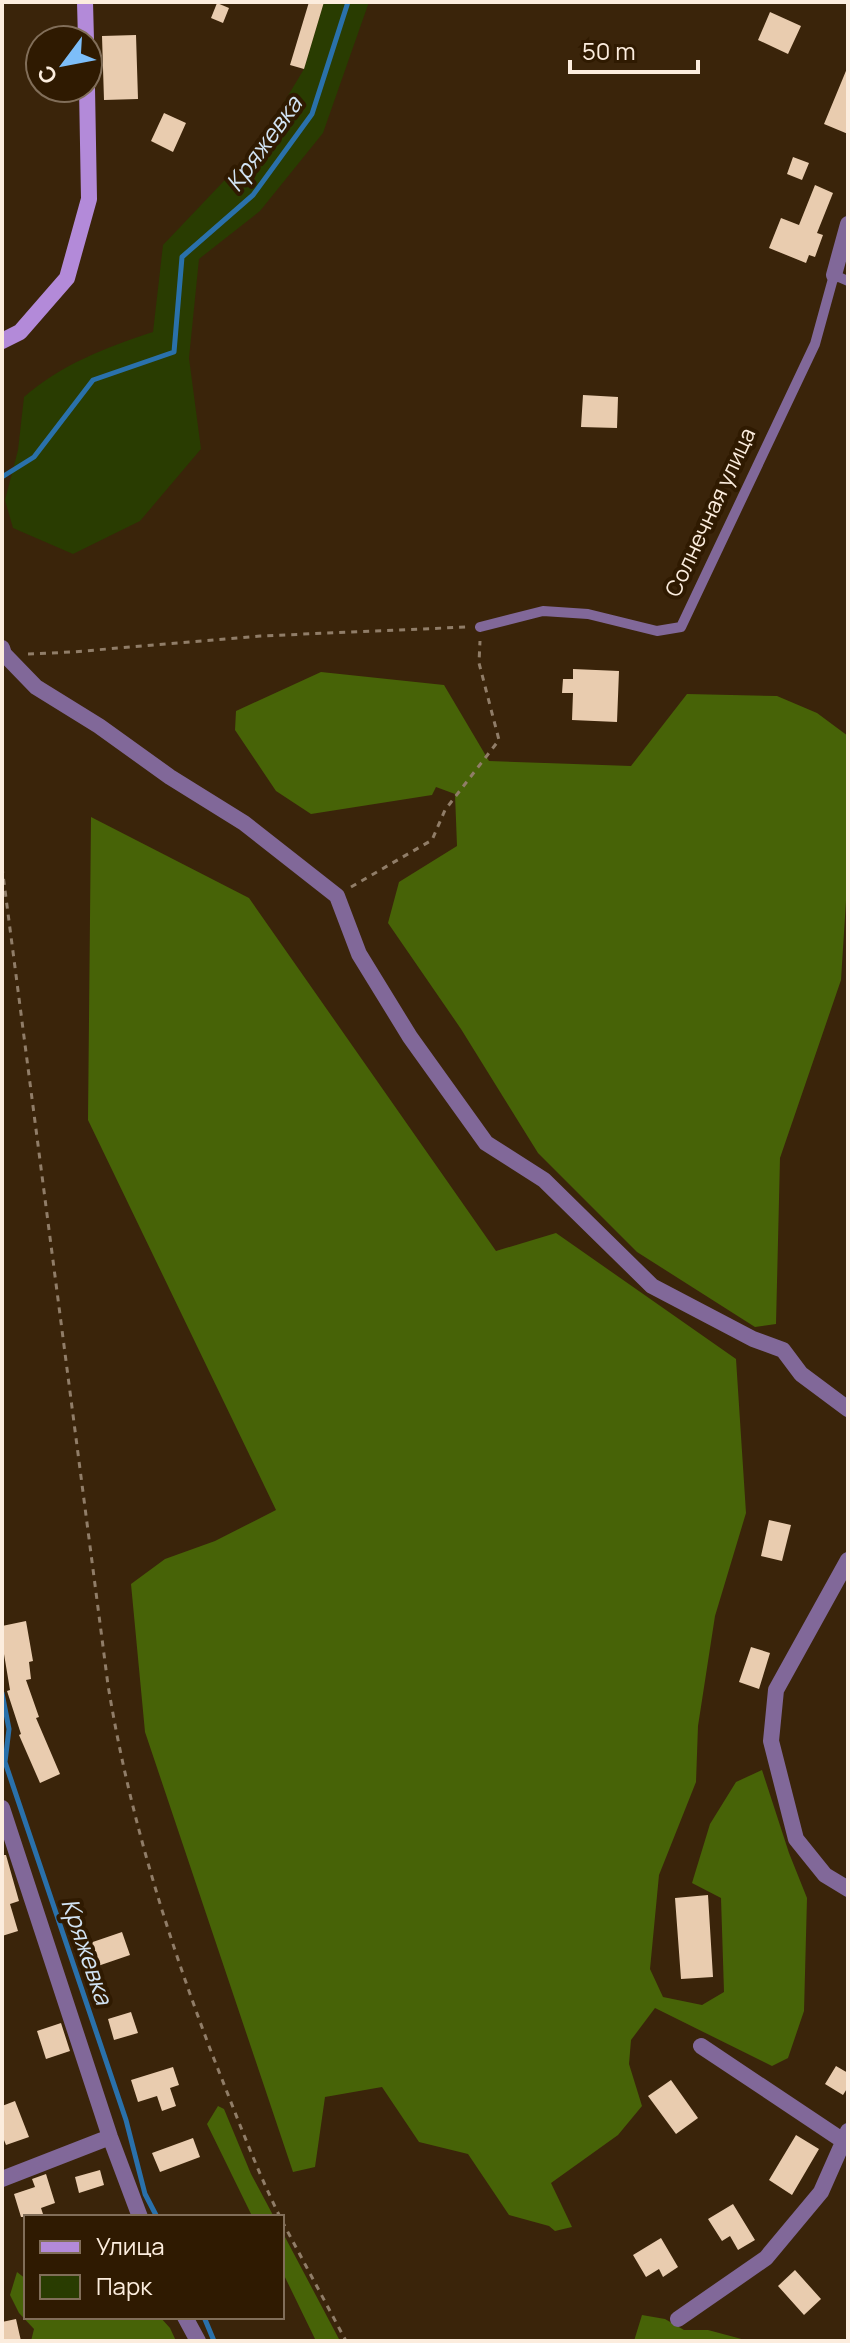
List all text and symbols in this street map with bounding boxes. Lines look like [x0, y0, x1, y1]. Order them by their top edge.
north arrow [24, 24, 104, 104]
scale bar [570, 24, 698, 74]
text: 50 m [582, 34, 636, 67]
text: С [30, 60, 64, 89]
water label: Кряжевка [217, 87, 310, 197]
street label: Солнечная улица [658, 423, 762, 601]
water label: Кряжевка [54, 1894, 122, 2010]
legend [24, 2215, 284, 2319]
text: Улица [96, 2229, 165, 2262]
text: Парк [96, 2269, 153, 2302]

